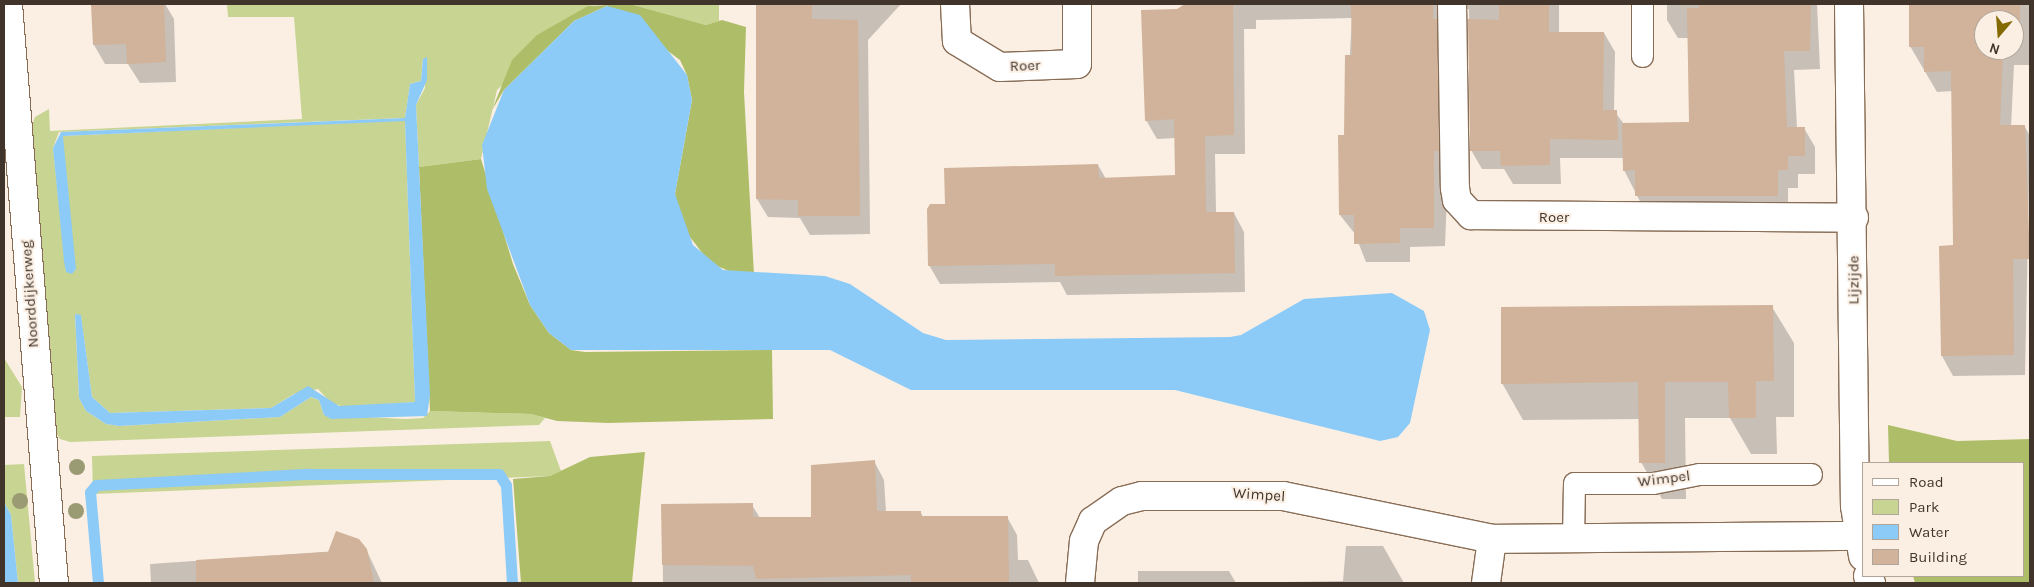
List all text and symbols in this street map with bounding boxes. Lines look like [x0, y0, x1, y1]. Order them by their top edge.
north arrow [1974, 10, 2024, 60]
text: N [1987, 39, 2002, 58]
street label: Roer [1009, 56, 1041, 76]
street label: Roer [1539, 209, 1569, 227]
street label: Noorddijkerweg [17, 240, 43, 348]
street label: Lijzijde [1845, 255, 1863, 305]
legend [1862, 462, 2024, 577]
street label: Wimpel [1637, 467, 1691, 491]
text: Road [1909, 473, 1944, 491]
street label: Wimpel [1232, 484, 1286, 506]
text: Park [1909, 498, 1939, 516]
text: Water [1909, 523, 1949, 541]
text: Building [1909, 548, 1967, 566]

